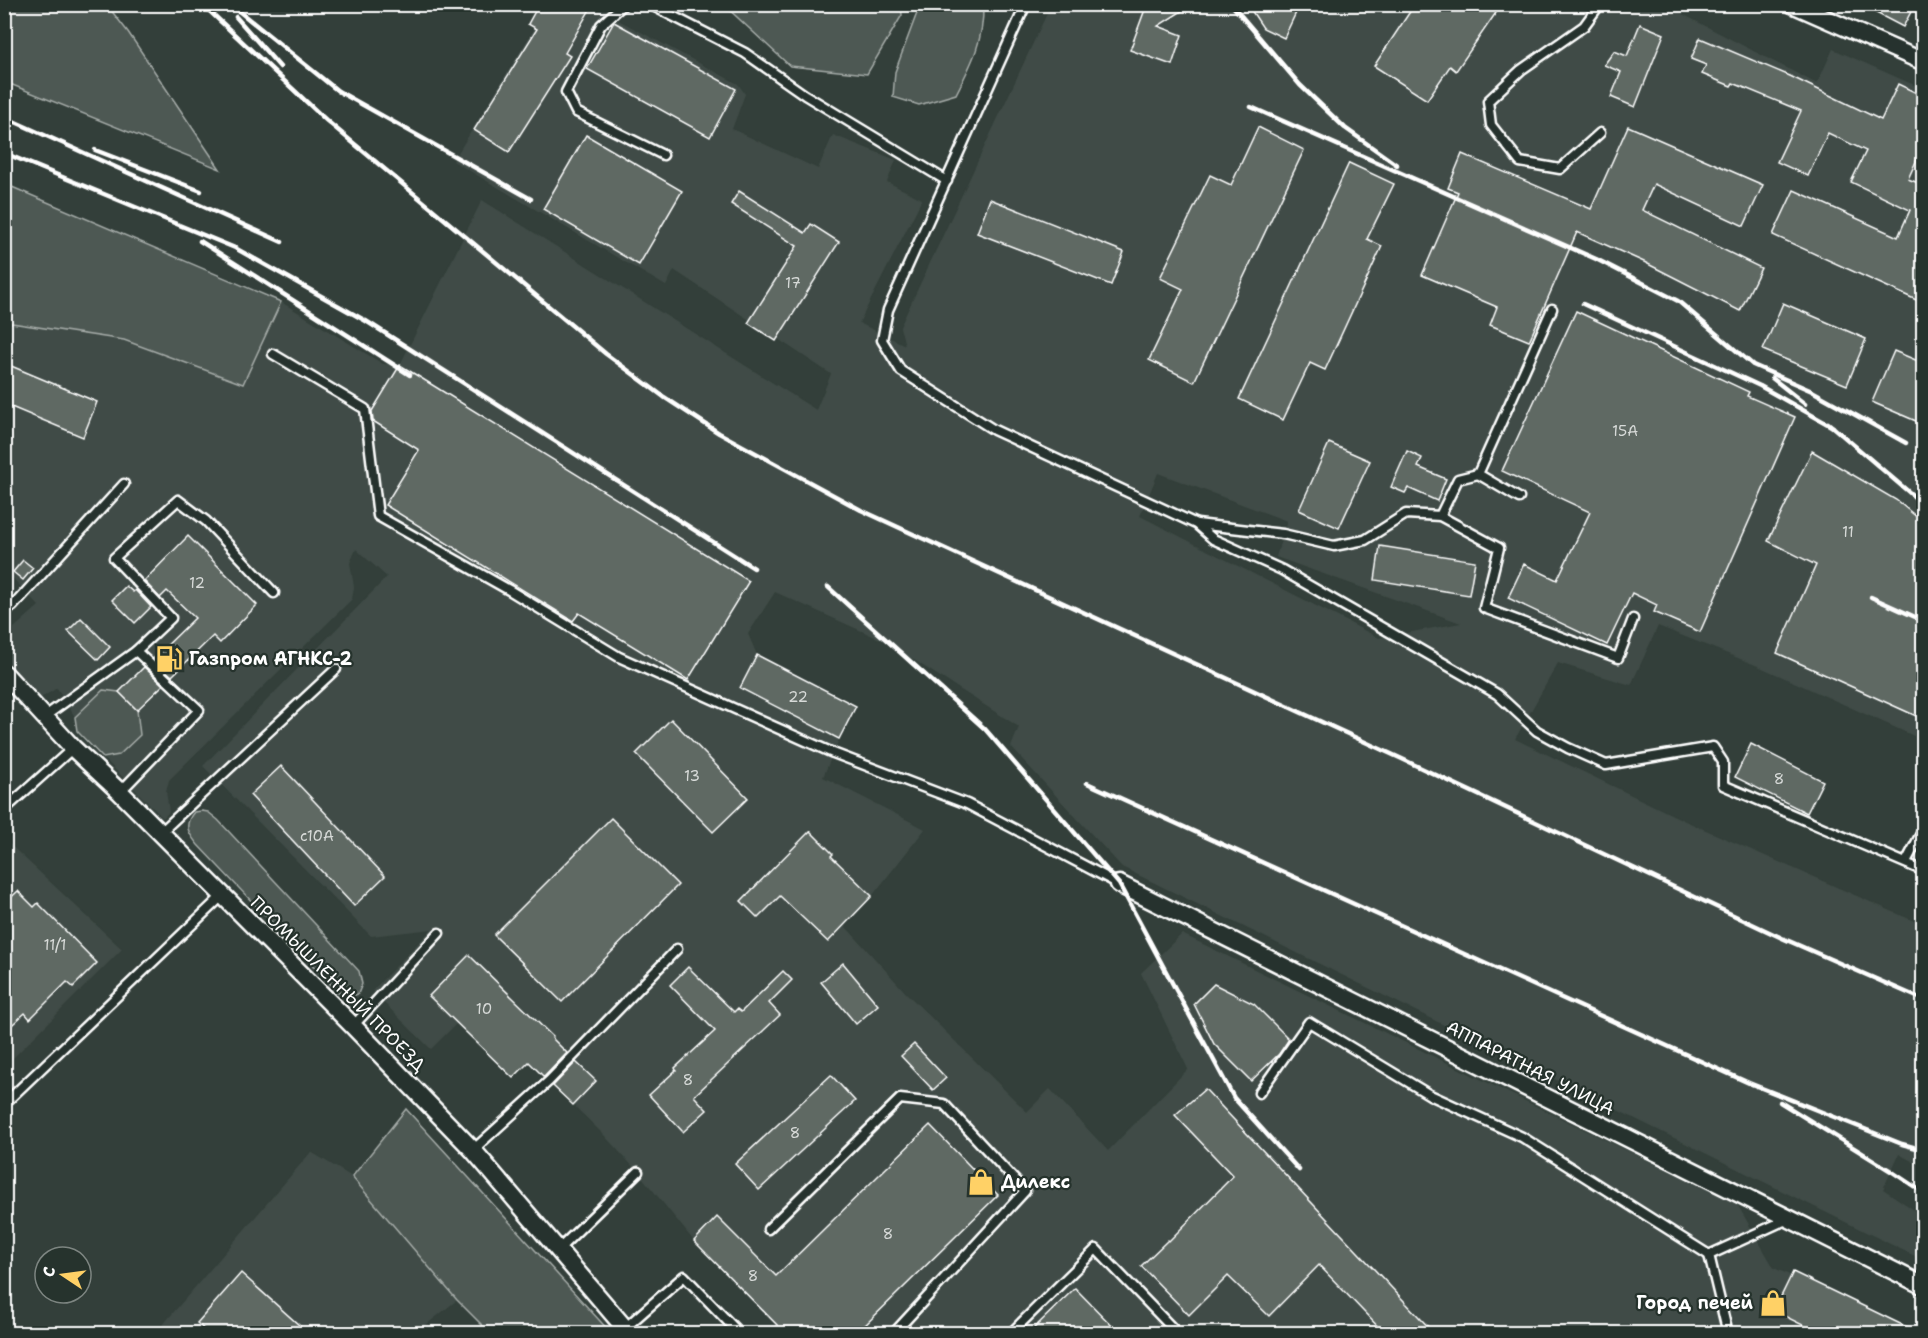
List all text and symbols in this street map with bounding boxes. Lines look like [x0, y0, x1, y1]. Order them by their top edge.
house number: 17 [785, 273, 801, 293]
house number: 15А [1612, 421, 1638, 441]
house number: 11 [1842, 522, 1854, 542]
house number: 12 [189, 573, 205, 593]
fuel station icon: Газпром АГНКС-2 [154, 644, 184, 674]
place label: Газпром АГНКС-2 [189, 647, 352, 671]
house number: 22 [788, 687, 808, 707]
house number: 13 [684, 766, 700, 786]
house number: 8 [1774, 769, 1784, 789]
house number: с10А [300, 826, 334, 846]
street label: ПРОМЫШЛЕННЫЙ ПРОЕЗД [245, 891, 431, 1077]
house number: 11/1 [43, 935, 67, 955]
house number: 10 [476, 999, 492, 1019]
street label: АППАРАТНАЯ УЛИЦА [1442, 1015, 1618, 1121]
house number: 8 [683, 1070, 693, 1090]
house number: 8 [790, 1123, 800, 1143]
shop icon: Дилекс [966, 1167, 996, 1197]
place label: Дилекс [1001, 1170, 1070, 1194]
house number: 8 [883, 1224, 893, 1244]
north arrow [33, 1245, 93, 1305]
text: С [38, 1264, 60, 1279]
house number: 8 [748, 1266, 758, 1286]
shop icon: Город печей [1758, 1288, 1788, 1318]
place label: Город печей [1636, 1291, 1754, 1315]

